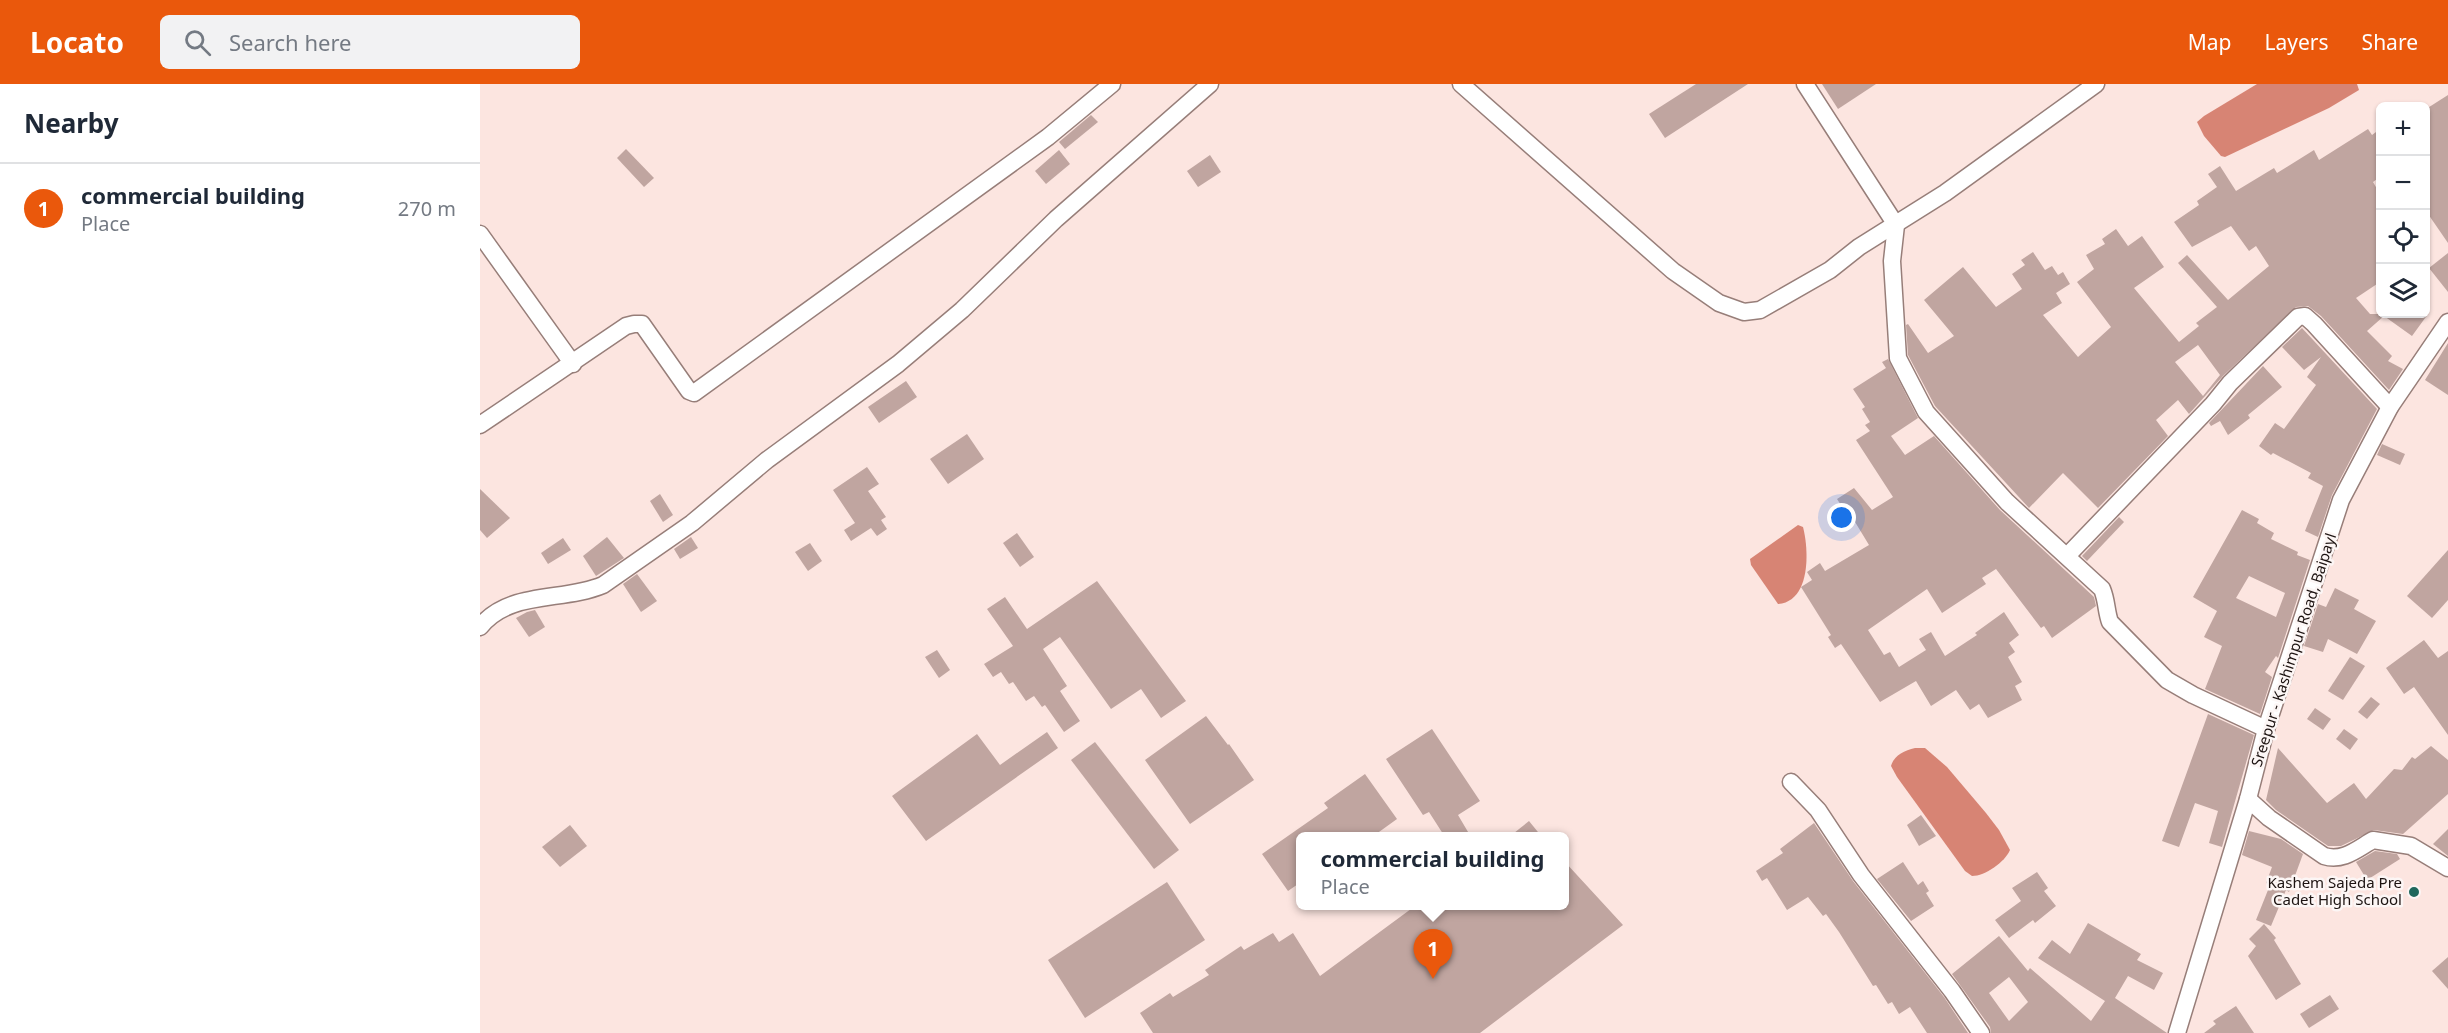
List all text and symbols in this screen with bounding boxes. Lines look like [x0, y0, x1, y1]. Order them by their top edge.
search box [160, 15, 580, 69]
text: Locato [30, 23, 124, 61]
icon: search [181, 26, 214, 59]
text: Search here [229, 27, 351, 57]
text: Map [2188, 28, 2232, 56]
text: Layers [2265, 28, 2329, 56]
text: Share [2362, 28, 2418, 56]
map controls [2376, 102, 2430, 318]
button: + [2376, 102, 2430, 156]
text: Nearby [24, 105, 119, 141]
button: − [2376, 156, 2430, 210]
text: commercial building [81, 180, 305, 210]
text: 1 [38, 195, 49, 222]
text: 270 m [398, 195, 456, 222]
text: Place [81, 210, 130, 237]
button: locate [2376, 210, 2430, 264]
button: layers [2376, 264, 2430, 318]
your location [1827, 503, 1856, 532]
street label: Sreepur - Kashimpur Road, Baipayl [2246, 530, 2340, 769]
popup [1296, 832, 1569, 910]
text: commercial building [1321, 843, 1544, 873]
place label: Kashem Sajeda Pre Cadet High School [2268, 872, 2402, 909]
text: Place [1321, 873, 1370, 900]
marker: Kashem Sajeda Pre Cadet High School [2407, 885, 2421, 899]
pin: 1 [1414, 930, 1452, 979]

